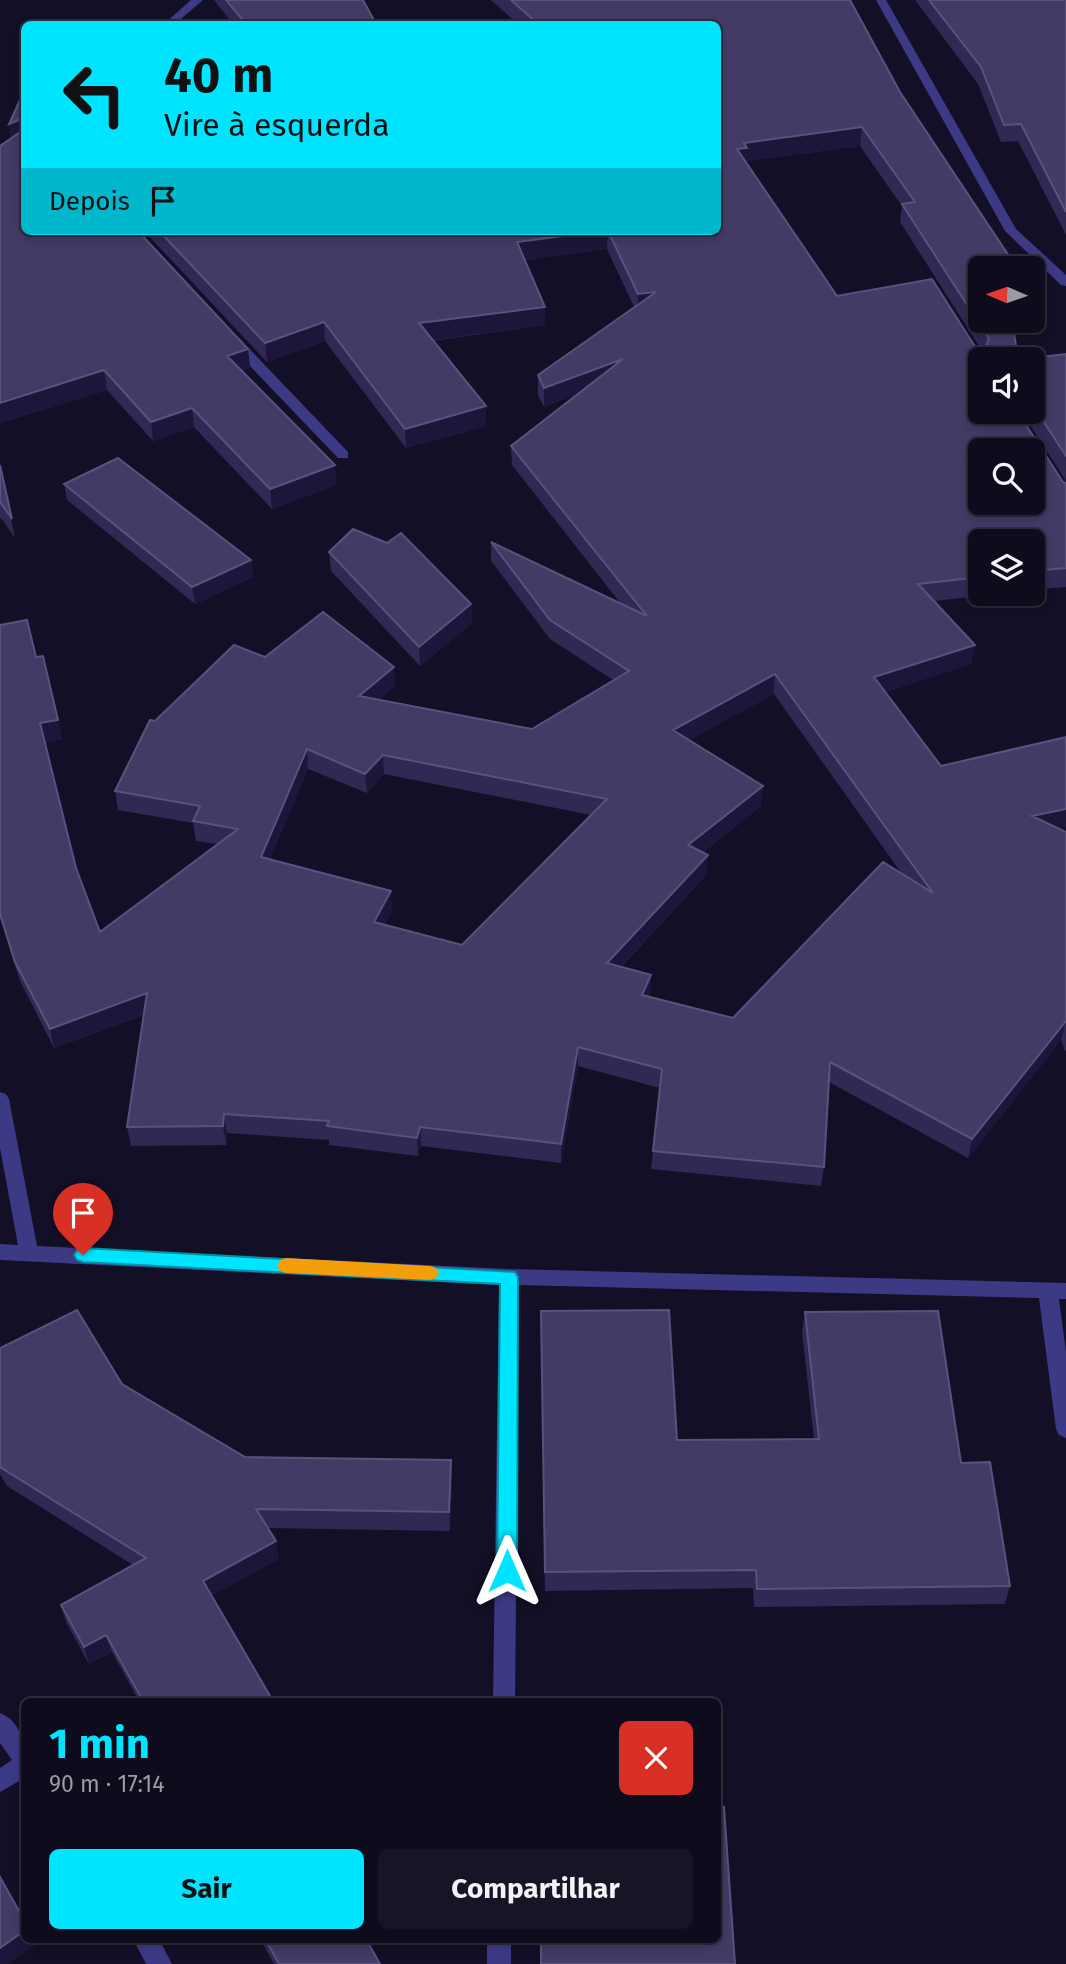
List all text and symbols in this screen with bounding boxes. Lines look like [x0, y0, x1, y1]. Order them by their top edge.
text: 40 m [164, 46, 273, 105]
icon: left [49, 49, 140, 140]
text: Vire à esquerda [164, 106, 390, 144]
icon: arrive [144, 182, 182, 220]
text: Depois [49, 186, 130, 217]
north arrow [968, 256, 1045, 332]
map controls [968, 256, 1045, 606]
button: sound [968, 347, 1045, 424]
button: search [968, 438, 1045, 515]
button: layers [968, 529, 1045, 606]
pin [53, 1183, 113, 1255]
icon: arrive [64, 1194, 102, 1232]
position arrow [470, 1534, 544, 1608]
text: 1 min [49, 1719, 150, 1769]
button: close [619, 1721, 693, 1795]
text: 90 m · 17:14 [49, 1770, 164, 1798]
button: Sair [49, 1849, 364, 1929]
button: Compartilhar [378, 1849, 693, 1929]

